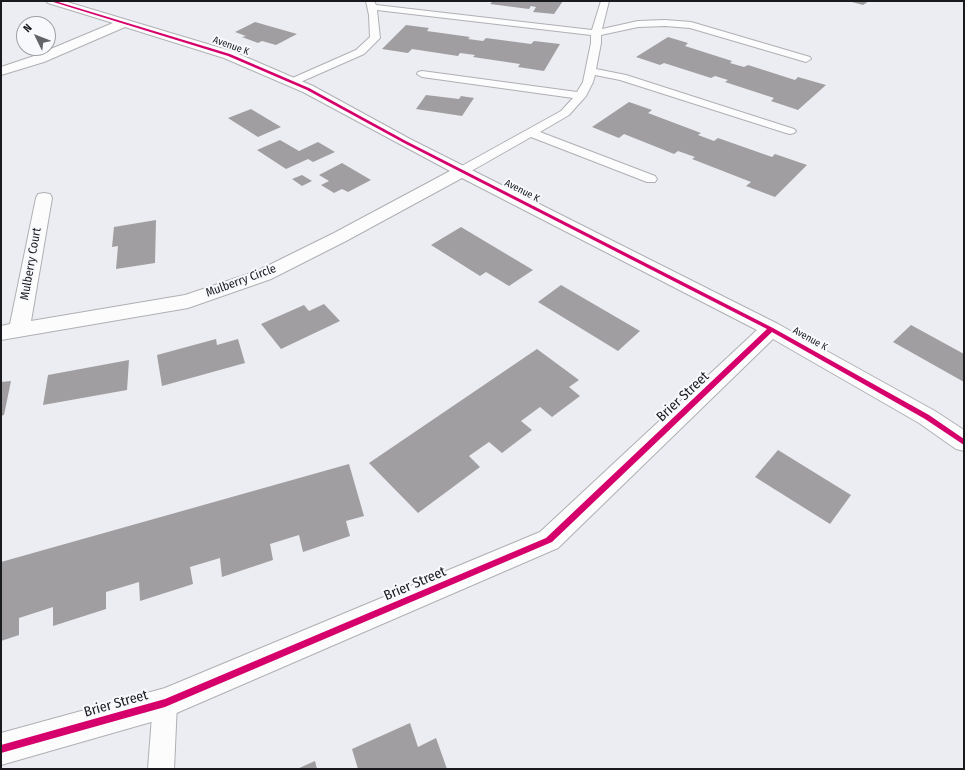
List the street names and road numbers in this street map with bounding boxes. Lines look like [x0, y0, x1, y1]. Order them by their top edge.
street label: Avenue K [211, 34, 251, 58]
street label: Avenue K [502, 177, 542, 205]
street label: Mulberry Court [18, 227, 44, 301]
street label: Mulberry Circle [204, 262, 278, 300]
street label: Avenue K [791, 325, 829, 353]
street label: Brier Street [653, 368, 713, 426]
street label: Brier Street [382, 563, 448, 605]
street label: Brier Street [82, 687, 150, 721]

